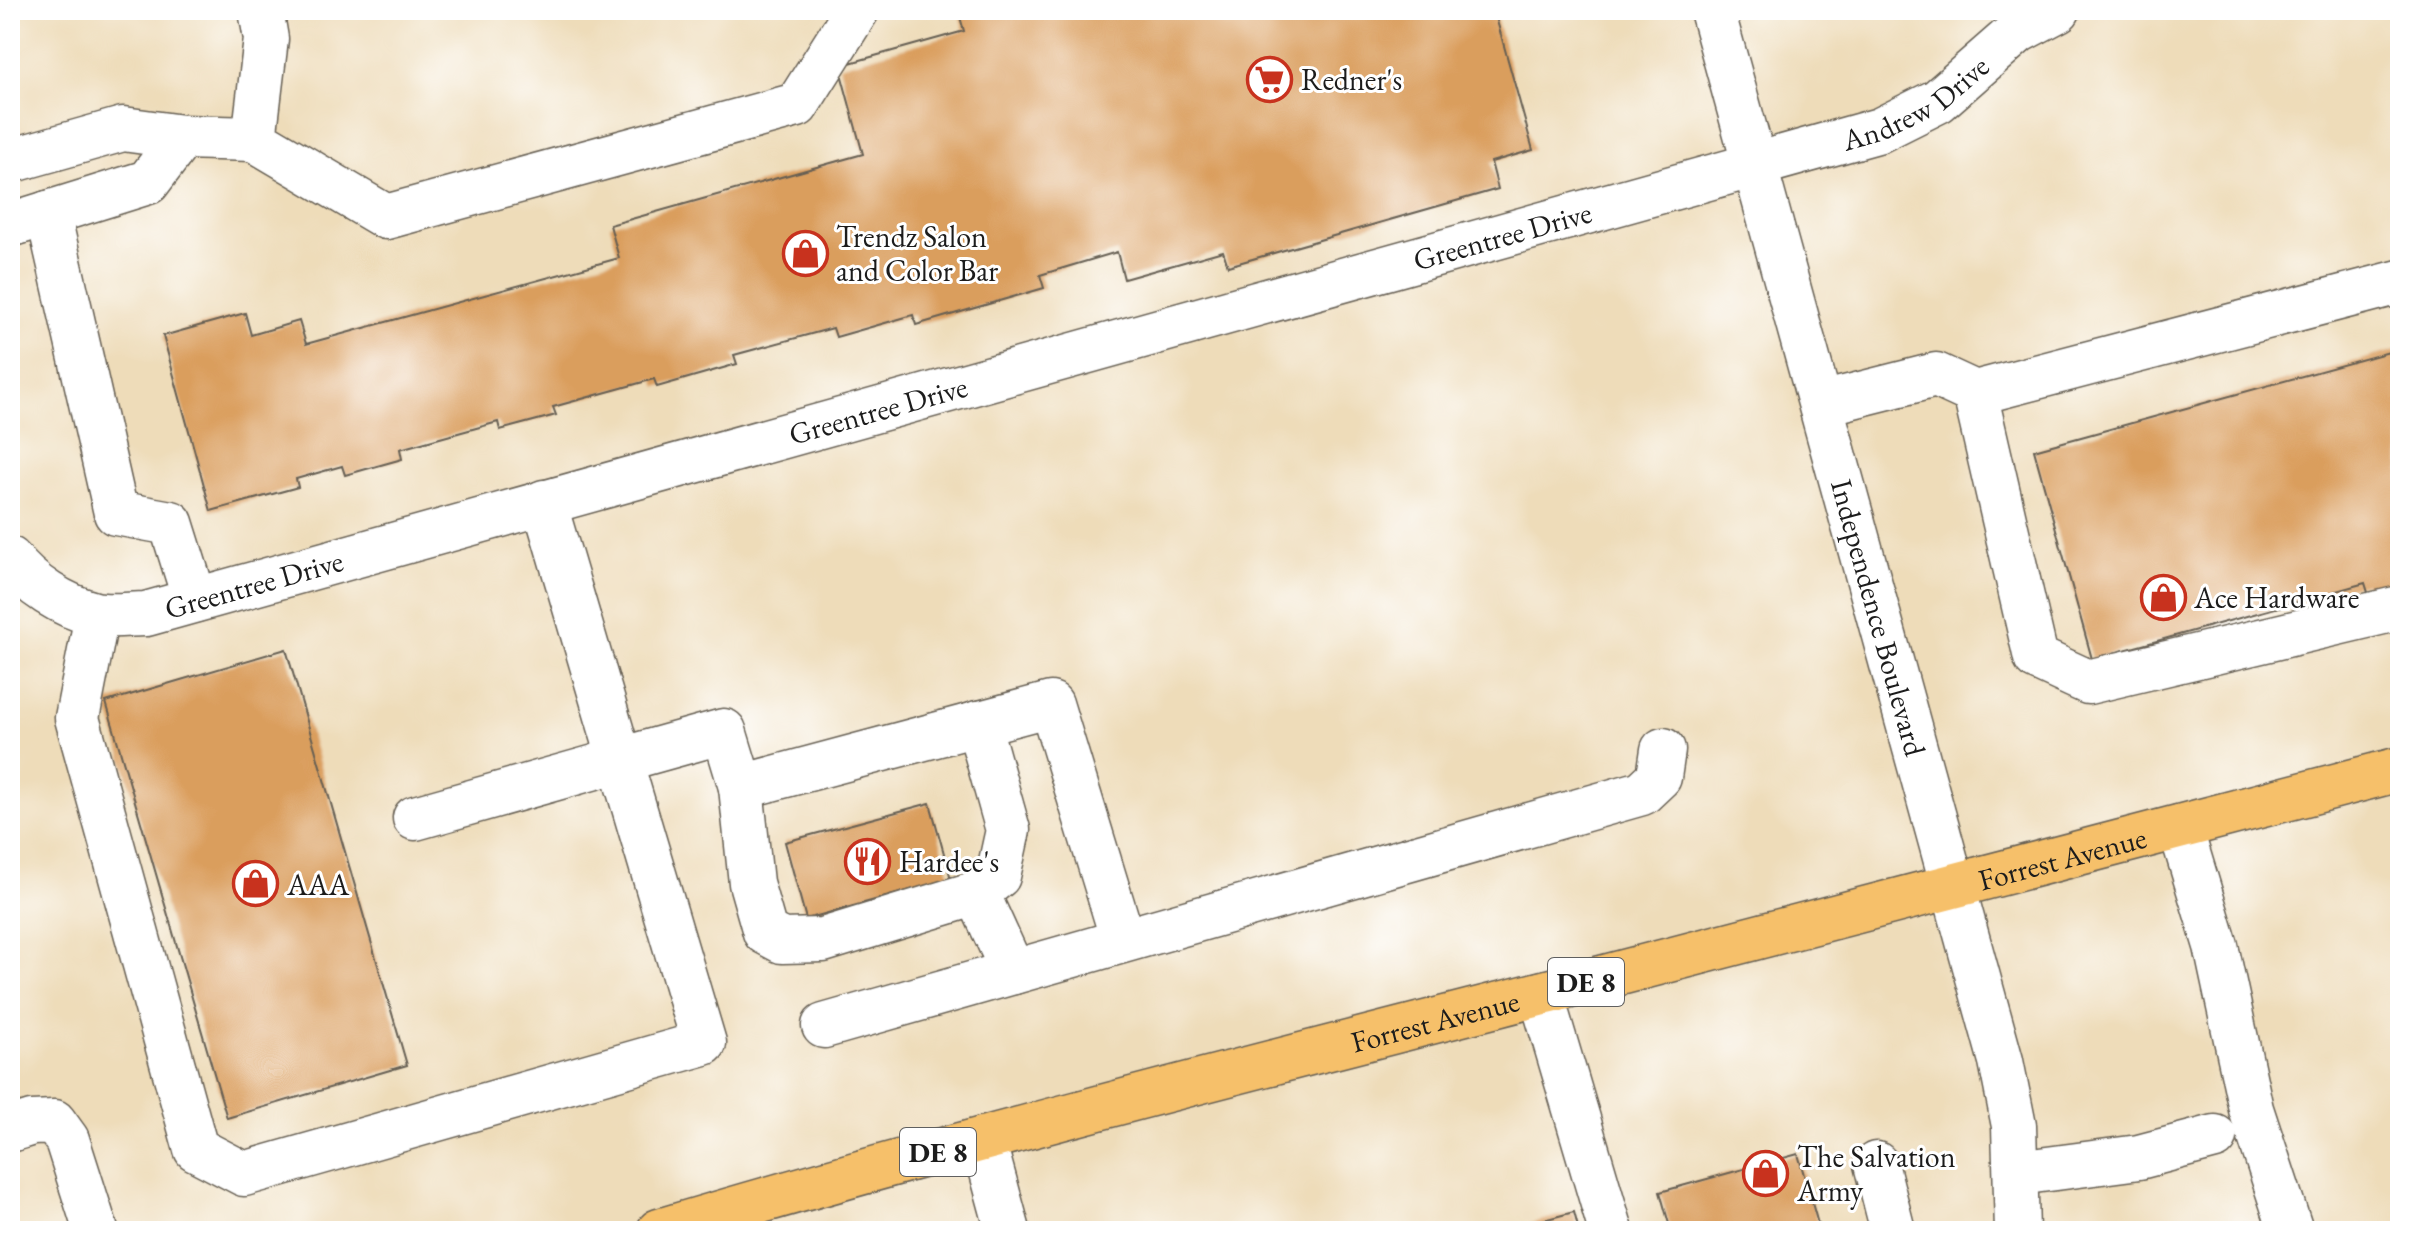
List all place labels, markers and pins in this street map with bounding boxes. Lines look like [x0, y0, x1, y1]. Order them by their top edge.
supermarket icon: Redner's [1246, 55, 1294, 103]
place label: Redner's [1301, 60, 1402, 99]
place label: Trendz Salon and Color Bar [836, 217, 998, 290]
shop icon: Trendz Salon and Color Bar [781, 229, 829, 277]
shop icon: Ace Hardware [2139, 573, 2187, 621]
place label: Ace Hardware [2193, 578, 2359, 617]
restaurant icon: Hardee's [844, 837, 892, 885]
place label: Hardee's [899, 842, 999, 881]
shop icon: AAA [232, 860, 280, 908]
place label: AAA [286, 865, 350, 904]
place label: The Salvation Army [1796, 1137, 1956, 1210]
shop icon: The Salvation Army [1742, 1149, 1790, 1197]

